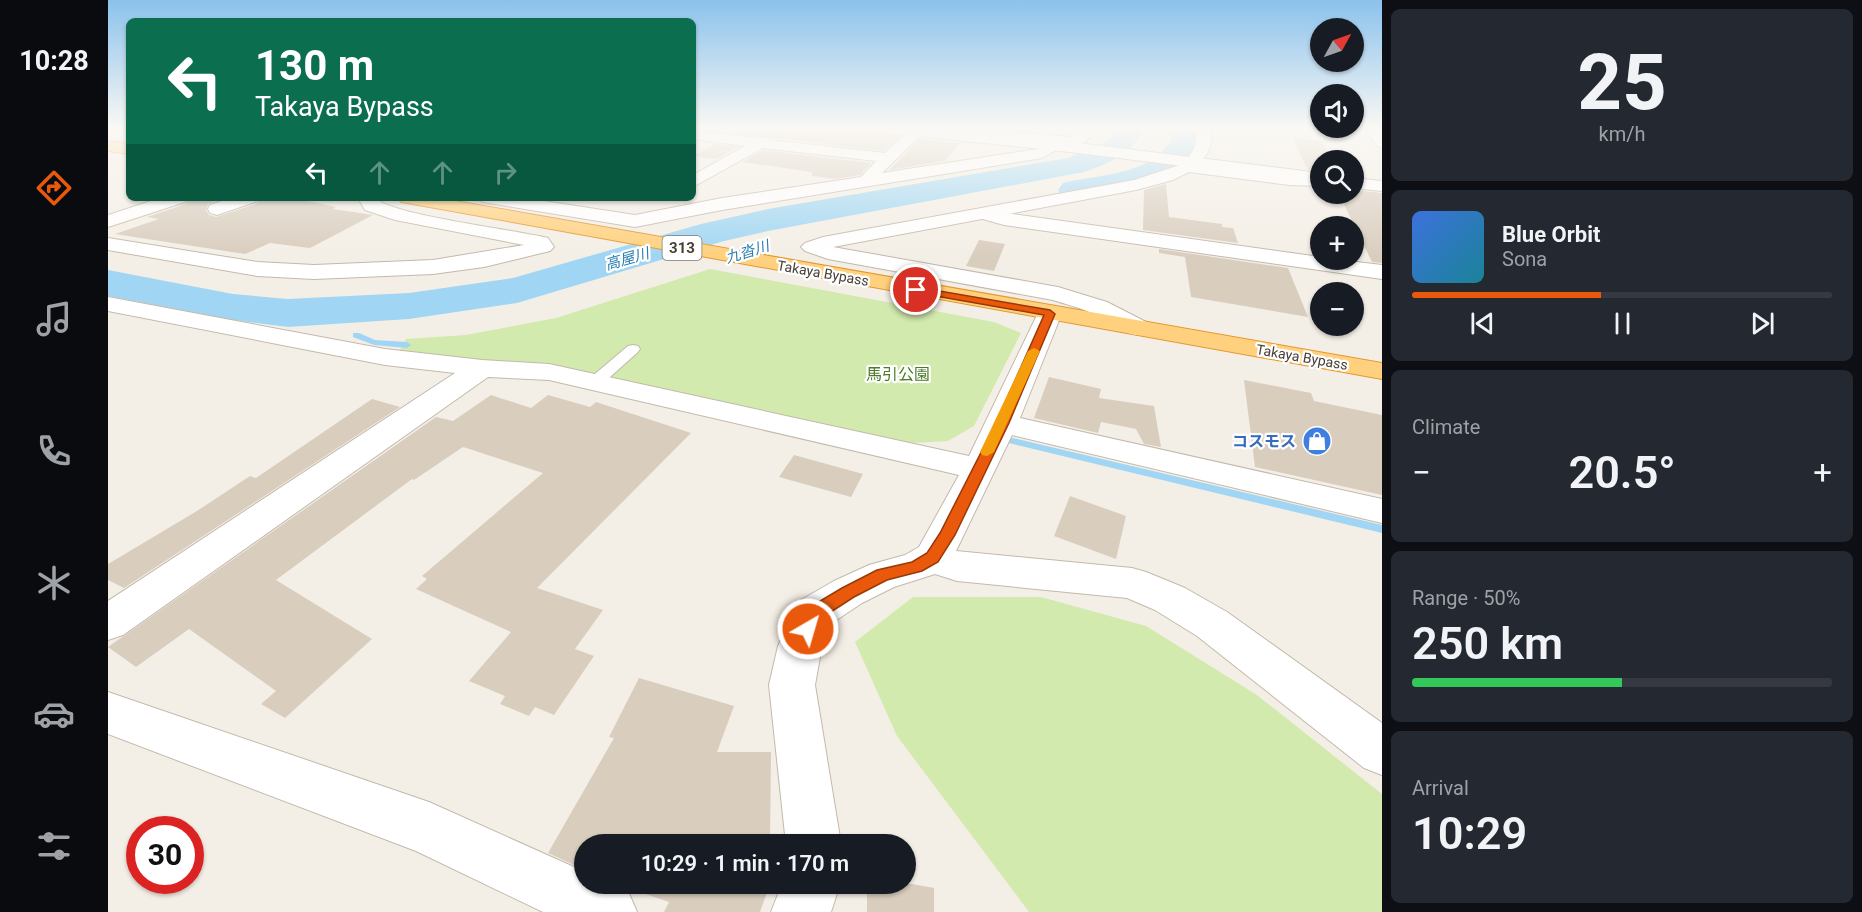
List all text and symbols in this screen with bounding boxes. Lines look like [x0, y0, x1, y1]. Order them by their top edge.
north arrow [1310, 18, 1364, 72]
map controls [1310, 18, 1364, 336]
text: 25 [1577, 37, 1667, 128]
text: 130 m [255, 41, 374, 90]
icon: left [156, 42, 234, 120]
text: 10:28 [19, 45, 89, 77]
button: sound [1310, 84, 1364, 138]
text: Takaya Bypass [255, 91, 434, 123]
text: km/h [1599, 122, 1645, 146]
button: search [1310, 150, 1364, 204]
icon: left [300, 156, 333, 189]
icon: ahead [363, 156, 396, 189]
icon: ahead [426, 156, 459, 189]
icon: right [489, 156, 522, 189]
icon: directions [33, 167, 75, 209]
button: + [1310, 216, 1364, 270]
text: Blue Orbit [1502, 222, 1600, 247]
road number: 313 [662, 236, 702, 260]
water label: 九沓川 [723, 236, 773, 267]
water label: 高屋川 [603, 244, 653, 274]
text: Sona [1502, 247, 1547, 271]
street label: Takaya Bypass [776, 257, 870, 289]
pin [890, 264, 941, 315]
icon: arrive [899, 273, 932, 306]
button: − [1310, 282, 1364, 336]
icon: music [33, 298, 75, 340]
icon: previous [1466, 307, 1499, 340]
icon: pause [1606, 307, 1639, 340]
icon: next [1746, 307, 1779, 340]
street label: Takaya Bypass [1255, 341, 1349, 373]
park label: 馬引公園 [866, 365, 930, 384]
text: Climate [1412, 415, 1480, 439]
shop icon: コスモス [1301, 425, 1333, 457]
icon: phone [33, 430, 75, 472]
place label: コスモス [1232, 432, 1296, 451]
text: 20.5° [1568, 446, 1676, 499]
text: − [1412, 453, 1431, 492]
text: + [1813, 453, 1832, 492]
icon: climate [33, 562, 75, 604]
text: Range · 50% [1412, 586, 1520, 610]
position arrow [776, 597, 840, 661]
text: 250 km [1412, 617, 1563, 670]
icon: car [33, 693, 75, 735]
text: Arrival [1412, 776, 1469, 800]
text: 10:29 [1412, 807, 1527, 860]
speed limit sign: 30 [126, 816, 204, 894]
icon: filters [33, 825, 75, 867]
text: 10:29 · 1 min · 170 m [641, 851, 849, 876]

